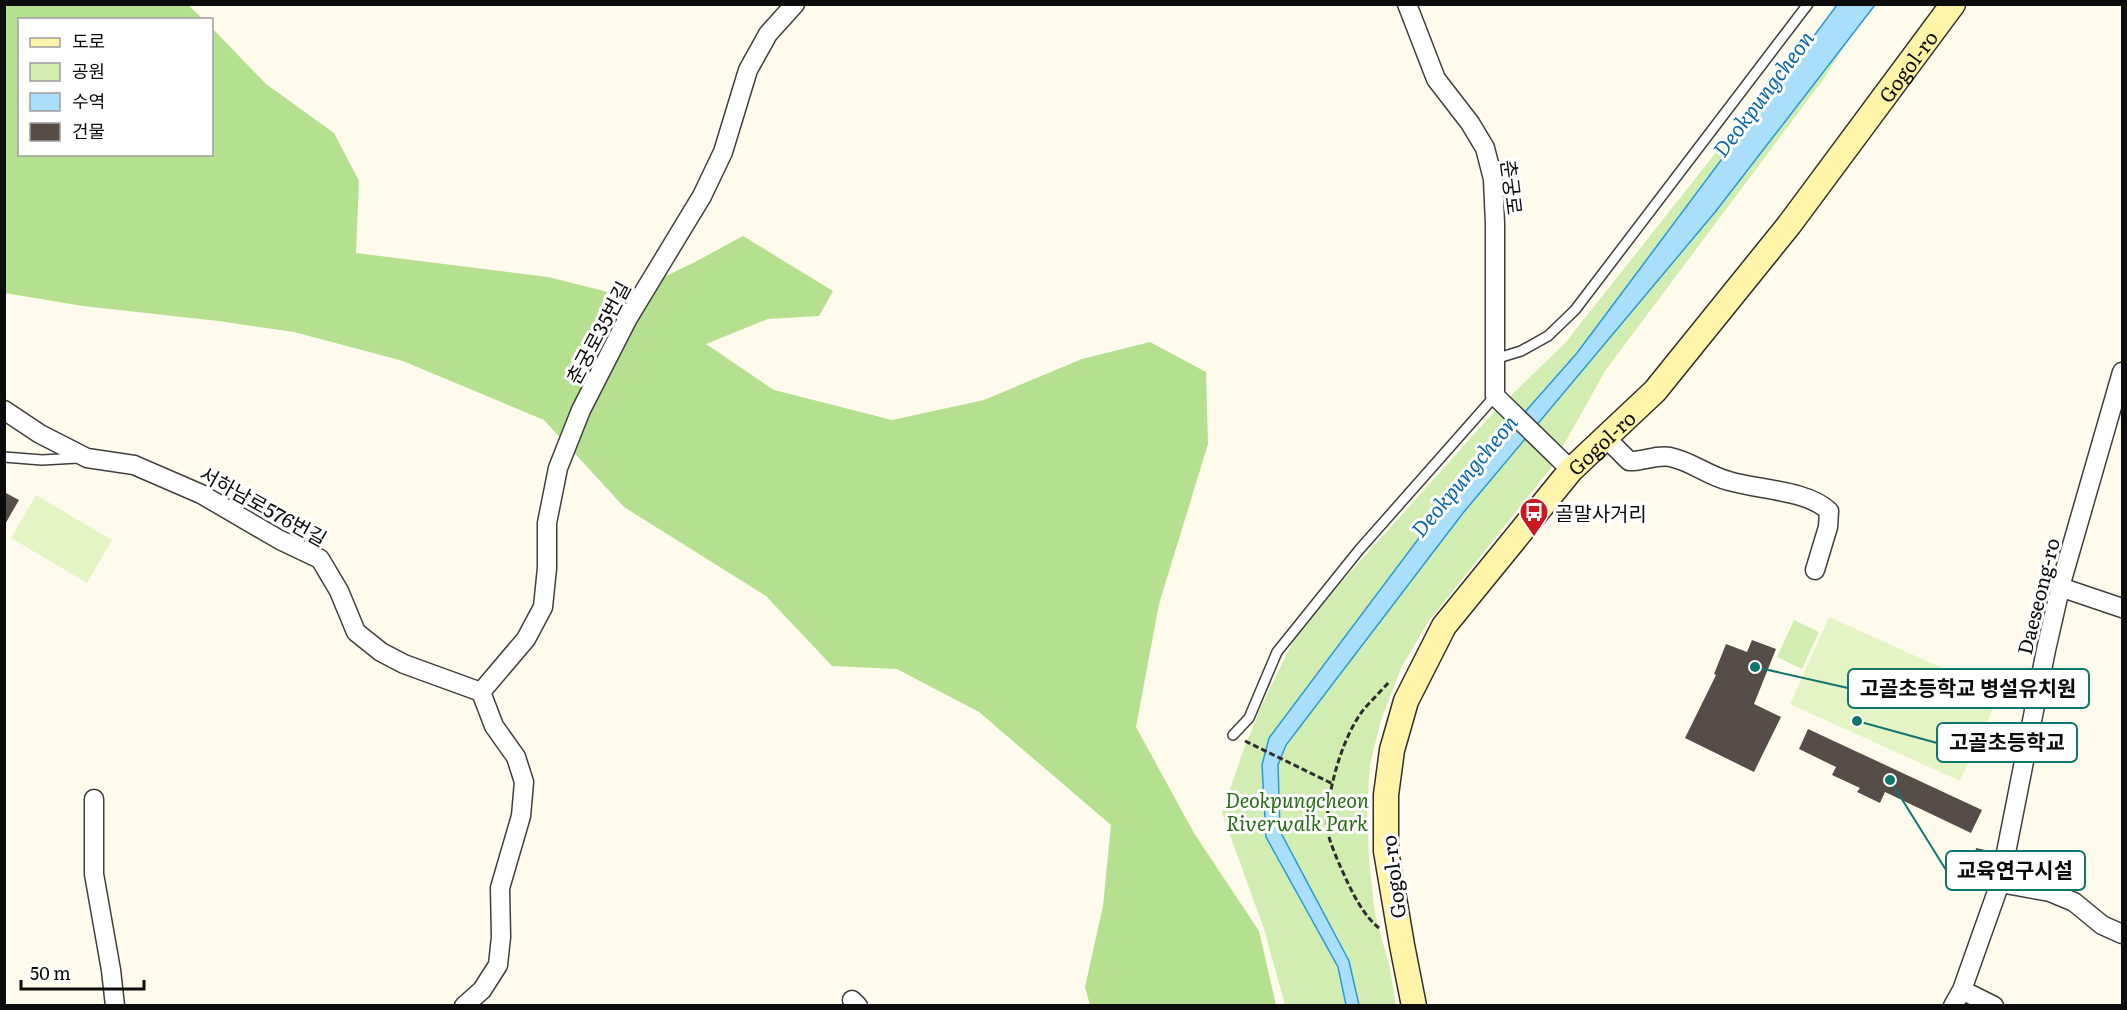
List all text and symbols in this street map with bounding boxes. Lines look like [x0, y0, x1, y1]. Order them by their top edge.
legend [18, 18, 213, 156]
water label: Deokpungcheon [1704, 23, 1820, 163]
street label: Gogol-ro [1870, 23, 1944, 108]
text: 도로 [72, 27, 105, 54]
text: 공원 [72, 57, 105, 84]
text: 수역 [72, 87, 105, 114]
text: 건물 [72, 117, 105, 144]
street label: 춘궁로 [1495, 158, 1531, 216]
street label: 춘궁로35번길 [557, 275, 637, 389]
street label: Gogol-ro [1560, 402, 1642, 482]
water label: Deokpungcheon [1403, 407, 1524, 543]
street label: 서하남로576번길 [195, 458, 333, 552]
bus stop icon: 골말사거리 [1518, 496, 1550, 538]
place label: 골말사거리 [1555, 497, 1647, 527]
street label: Daeseong-ro [2008, 534, 2066, 658]
callout: 고골초등학교 병설유치원 [1848, 669, 2089, 708]
text: 고골초등학교 병설유치원 [1860, 671, 2076, 702]
callout: 고골초등학교 [1937, 723, 2077, 762]
text: 고골초등학교 [1949, 725, 2065, 756]
park label: Deokpungcheon Riverwalk Park [1225, 784, 1369, 837]
street label: Gogol-ro [1372, 834, 1412, 920]
callout: 교육연구시설 [1946, 851, 2085, 890]
text: 교육연구시설 [1957, 853, 2073, 884]
scale bar [21, 953, 144, 991]
text: 50 m [30, 959, 71, 986]

